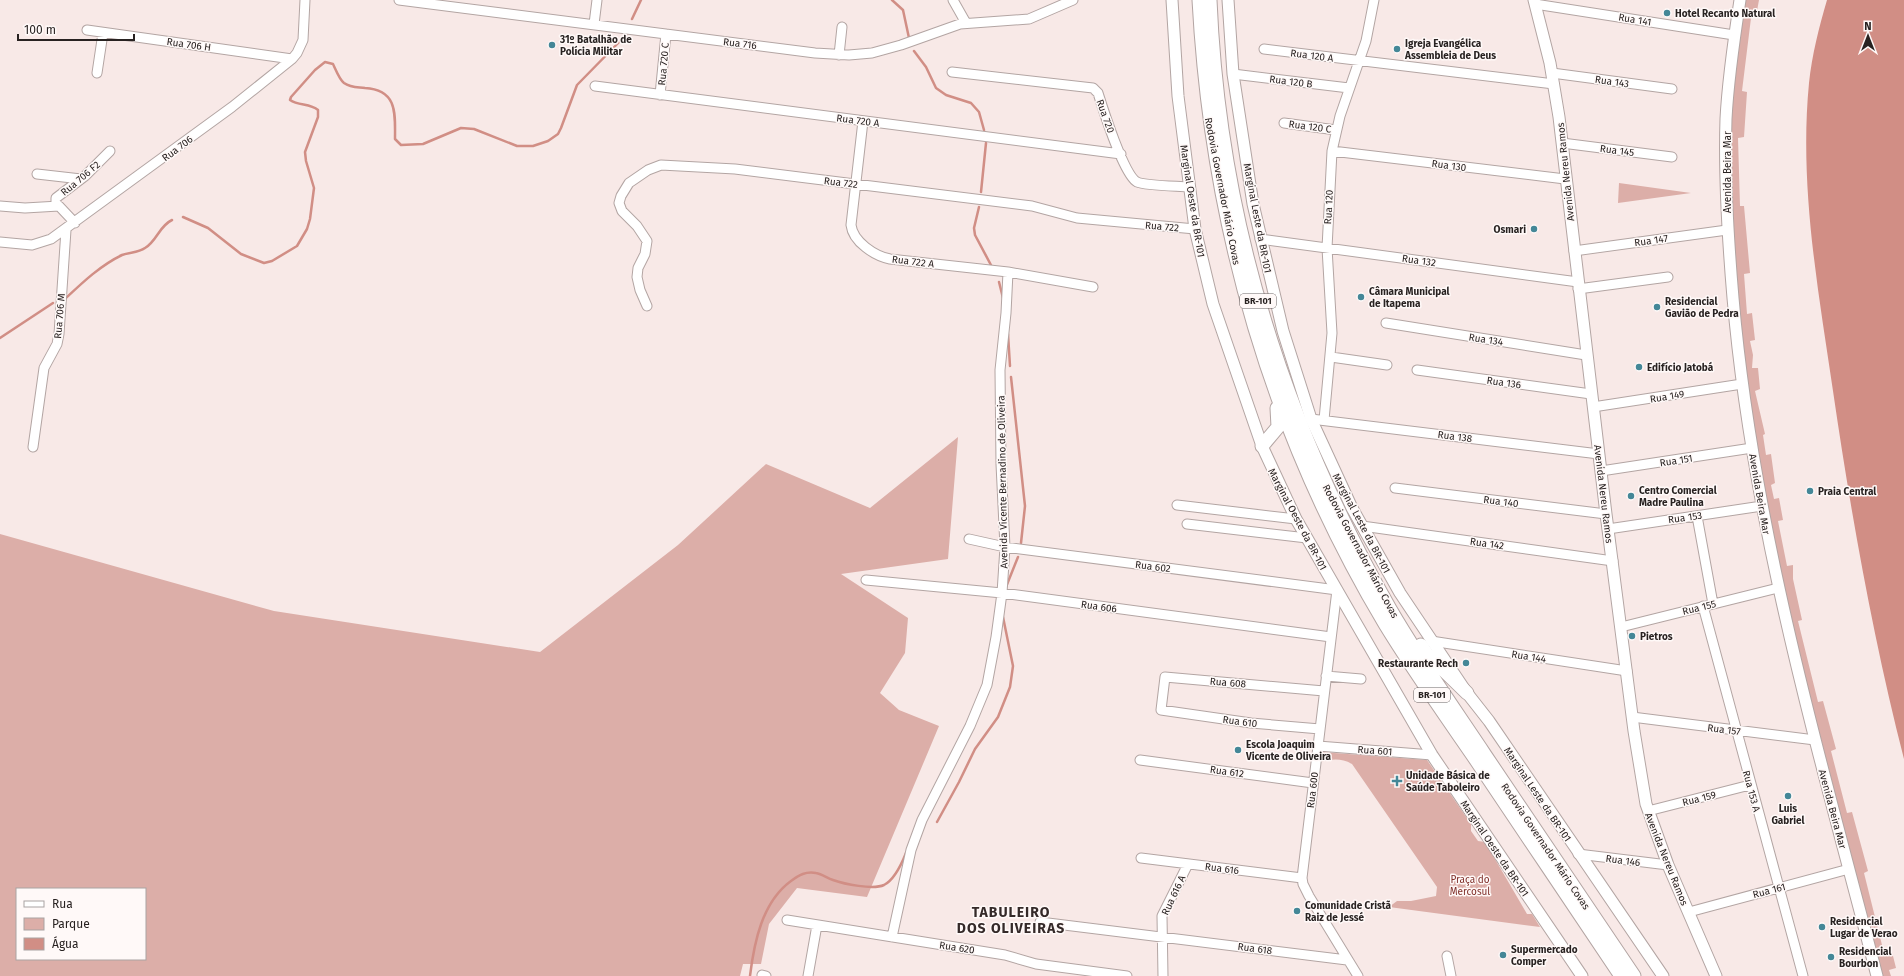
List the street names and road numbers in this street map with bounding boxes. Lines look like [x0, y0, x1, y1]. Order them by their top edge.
street label: Rua 141 [1617, 11, 1652, 29]
street label: Rua 706 H [166, 36, 212, 54]
street label: Rua 716 [722, 36, 757, 52]
street label: Rua 720 C [656, 42, 672, 86]
street label: Rua 120 A [1290, 47, 1334, 65]
street label: Rua 120 B [1269, 73, 1313, 91]
street label: Rua 143 [1594, 74, 1630, 90]
street label: Rua 720 [1093, 98, 1117, 135]
street label: Rua 720 A [836, 112, 880, 130]
street label: Rodovia Governador Mário Covas [1202, 117, 1242, 266]
street label: Rua 120 C [1288, 118, 1332, 136]
street label: Avenida Nereu Ramos [1555, 122, 1577, 222]
street label: Avenida Beira Mar [1722, 131, 1734, 213]
street label: Rua 706 [160, 133, 195, 164]
street label: Rua 145 [1599, 143, 1635, 159]
street label: Marginal Oeste da BR-101 [1177, 144, 1207, 258]
street label: Rua 130 [1431, 158, 1467, 174]
street label: Rua 706 F2 [59, 159, 103, 199]
street label: Marginal Leste da BR-101 [1240, 162, 1274, 274]
street label: Rua 722 [823, 175, 859, 191]
street label: Rua 120 [1322, 189, 1336, 225]
street label: Rua 722 [1144, 220, 1179, 234]
street label: Rua 147 [1634, 233, 1669, 249]
street label: Rua 722 A [891, 253, 935, 271]
street label: Rua 132 [1401, 253, 1437, 269]
street label: Rua 706 M [52, 293, 68, 339]
road number: BR-101 [1240, 294, 1276, 308]
street label: Rua 134 [1468, 331, 1505, 349]
street label: Rua 136 [1486, 375, 1522, 391]
street label: Rua 149 [1649, 388, 1685, 406]
street label: Avenida Vicente Bernadino de Oliveira [995, 395, 1011, 569]
street label: Rua 138 [1437, 429, 1473, 445]
street label: Avenida Nereu Ramos [1591, 444, 1615, 544]
street label: Rua 151 [1659, 452, 1693, 470]
street label: Avenida Beira Mar [1746, 453, 1772, 536]
street label: Marginal Oeste da BR-101 [1265, 466, 1329, 572]
street label: Marginal Leste da BR-101 [1330, 471, 1393, 575]
street label: Rodovia Governador Mário Covas [1320, 483, 1401, 621]
street label: Rua 140 [1483, 494, 1519, 510]
street label: Rua 153 [1667, 510, 1703, 526]
street label: Rua 142 [1469, 536, 1505, 552]
street label: Rua 602 [1134, 559, 1171, 575]
street label: Rua 155 [1681, 598, 1717, 618]
street label: Rua 606 [1080, 599, 1118, 615]
street label: Rua 144 [1511, 648, 1548, 666]
street label: Rua 608 [1209, 675, 1247, 691]
road number: BR-101 [1414, 688, 1450, 702]
street label: Rua 610 [1222, 714, 1258, 730]
street label: Rua 157 [1707, 722, 1742, 738]
street label: Rua 601 [1357, 744, 1393, 758]
street label: Marginal Leste da BR-101 [1501, 745, 1573, 844]
street label: Rua 612 [1209, 764, 1245, 780]
street label: Avenida Beira Mar [1816, 768, 1848, 850]
street label: Rua 153 A [1740, 769, 1762, 814]
street label: Rua 600 [1305, 771, 1321, 809]
street label: Rodovia Governador Mário Covas [1498, 781, 1592, 912]
street label: Rua 159 [1681, 789, 1717, 809]
street label: Marginal Oeste da BR-101 [1457, 798, 1531, 899]
street label: Avenida Nereu Ramos [1642, 811, 1690, 908]
street label: Rua 146 [1605, 853, 1641, 869]
street label: Rua 616 [1204, 861, 1240, 877]
street label: Rua 616 A [1159, 873, 1189, 917]
street label: Rua 161 [1752, 881, 1787, 901]
street label: Rua 620 [938, 939, 976, 957]
street label: Rua 618 [1237, 941, 1273, 957]

